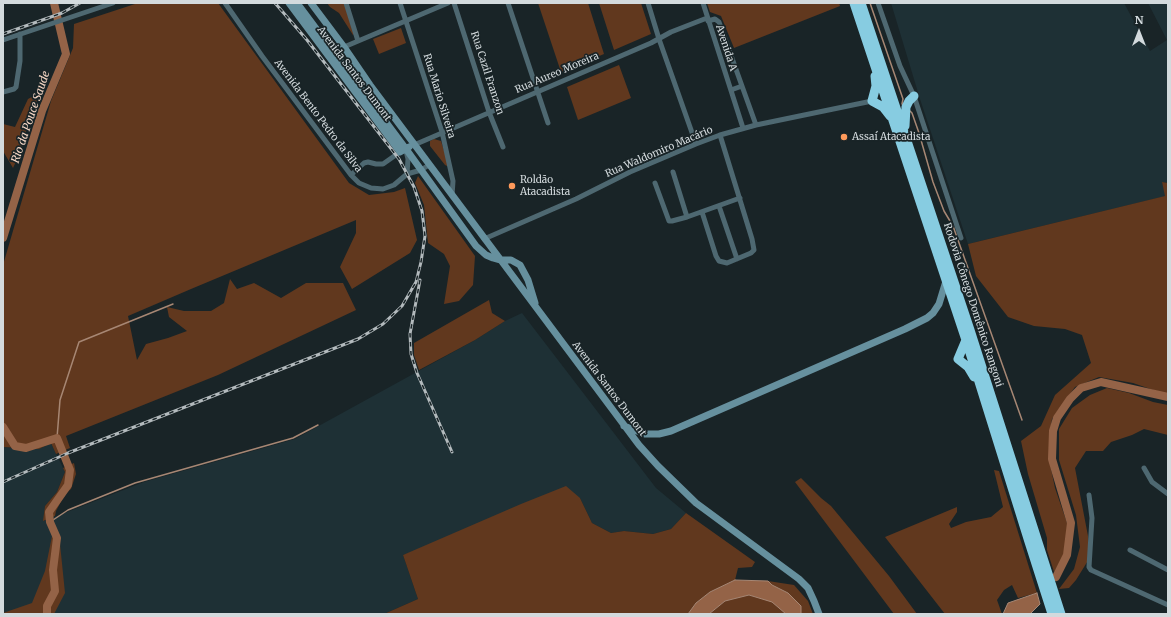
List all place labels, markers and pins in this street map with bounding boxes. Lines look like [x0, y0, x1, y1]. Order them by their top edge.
place label: Assaí Atacadista [852, 131, 930, 143]
marker: Assaí Atacadista [839, 132, 849, 142]
place label: Roldão Atacadista [520, 174, 570, 198]
marker: Roldão Atacadista [507, 181, 517, 191]

